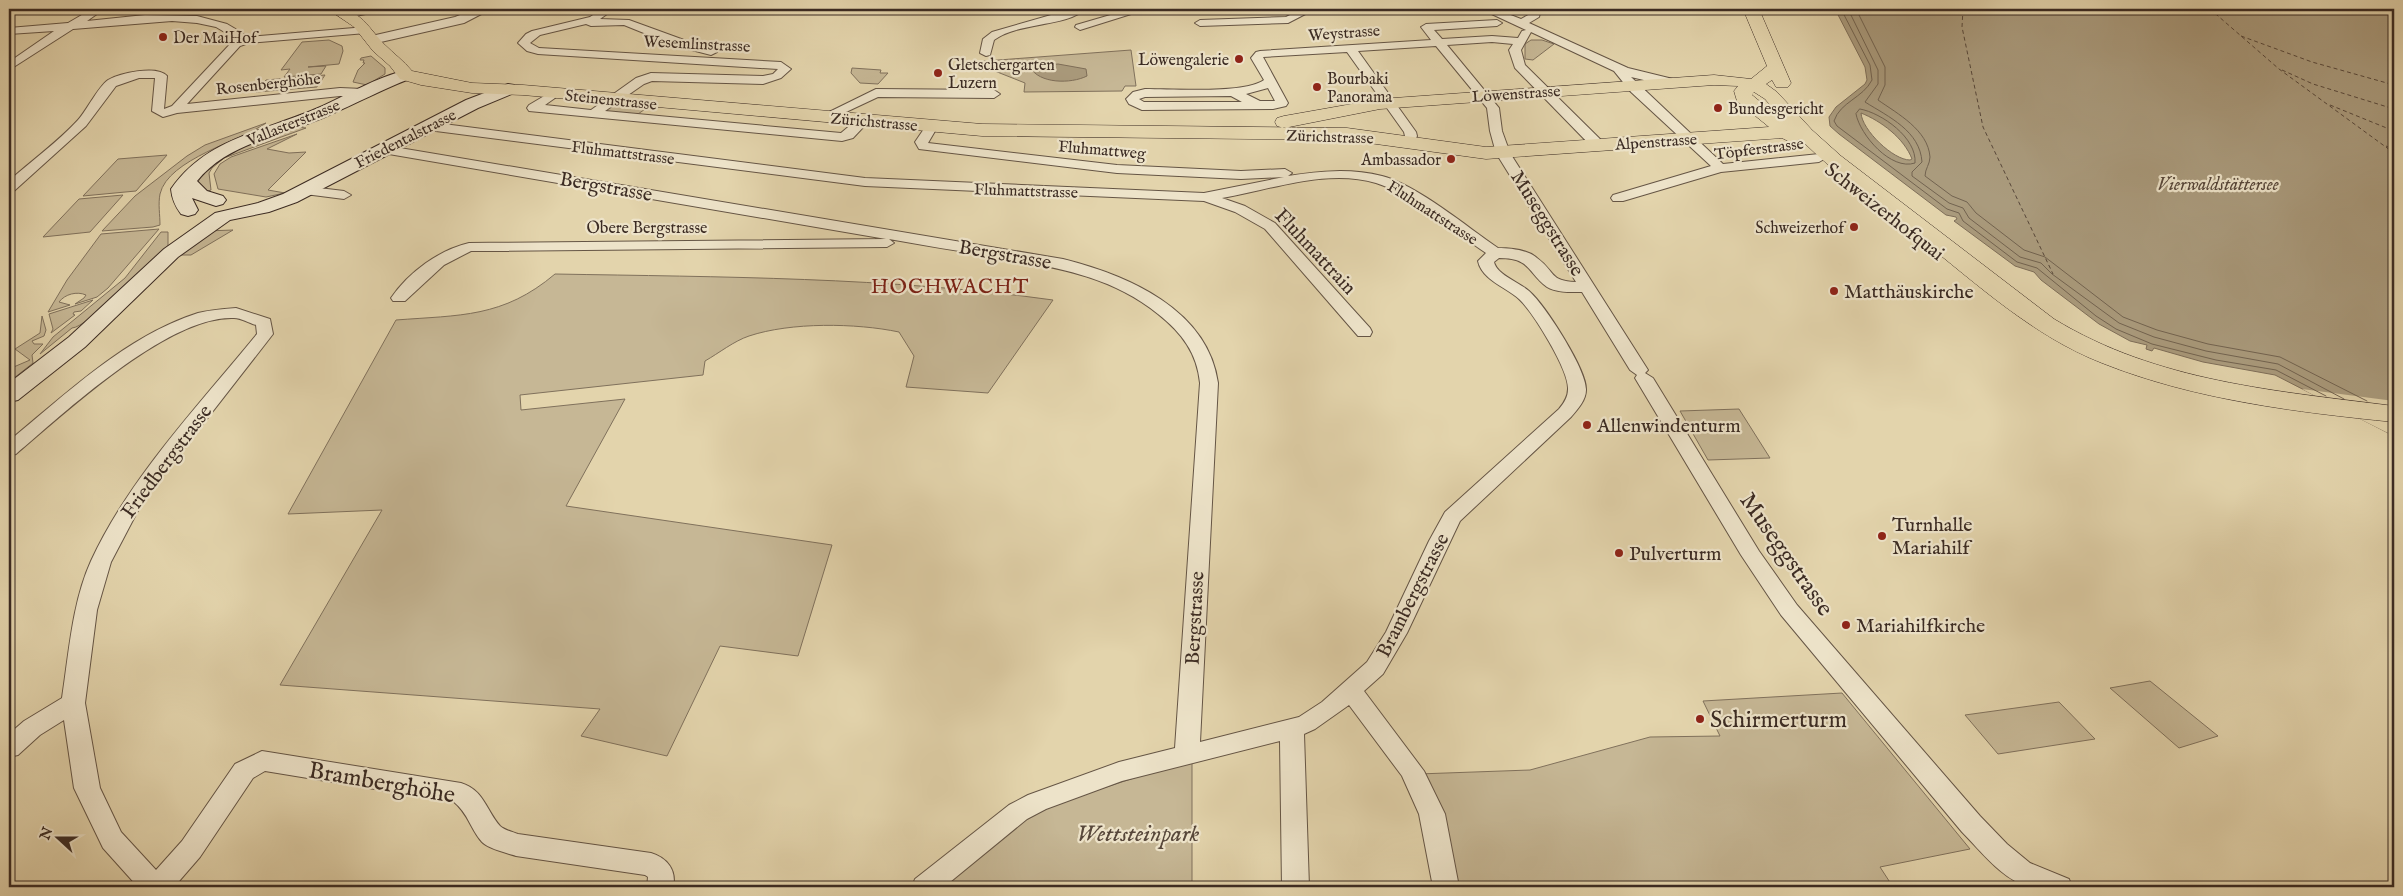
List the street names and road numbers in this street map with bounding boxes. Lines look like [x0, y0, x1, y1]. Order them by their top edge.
street label: Weystrasse [1307, 22, 1381, 46]
street label: Wesemlinstrasse [643, 32, 751, 58]
street label: Rosenberghöhe [215, 70, 322, 100]
street label: Löwenstrasse [1471, 82, 1561, 108]
street label: Steinenstrasse [564, 86, 658, 116]
street label: Vallasterstrasse [243, 96, 343, 152]
street label: Friedentalstrasse [352, 106, 460, 174]
street label: Zürichstrasse [829, 109, 918, 137]
street label: Zürichstrasse [1286, 126, 1374, 150]
street label: Alpenstrasse [1613, 130, 1698, 156]
street label: Töpferstrasse [1713, 135, 1805, 165]
street label: Fluhmattweg [1057, 137, 1147, 165]
street label: Fluhmattstrasse [570, 138, 676, 170]
street label: Schweizerhofquai [1819, 158, 1949, 267]
street label: Museggstrasse [1504, 166, 1589, 281]
street label: Bergstrasse [557, 167, 654, 208]
street label: Fluhmattstrasse [1383, 177, 1481, 250]
street label: Fluhmattstrasse [974, 180, 1078, 204]
street label: Fluhmattrain [1269, 204, 1361, 301]
street label: Obere Bergstrasse [587, 219, 707, 239]
street label: Bergstrasse [956, 235, 1053, 276]
street label: Friedbergstrasse [116, 400, 218, 524]
street label: Museggstrasse [1732, 487, 1840, 623]
street label: Brambergstrasse [1371, 530, 1455, 662]
street label: Bergstrasse [1181, 571, 1210, 666]
street label: Bramberghöhe [306, 755, 458, 812]

